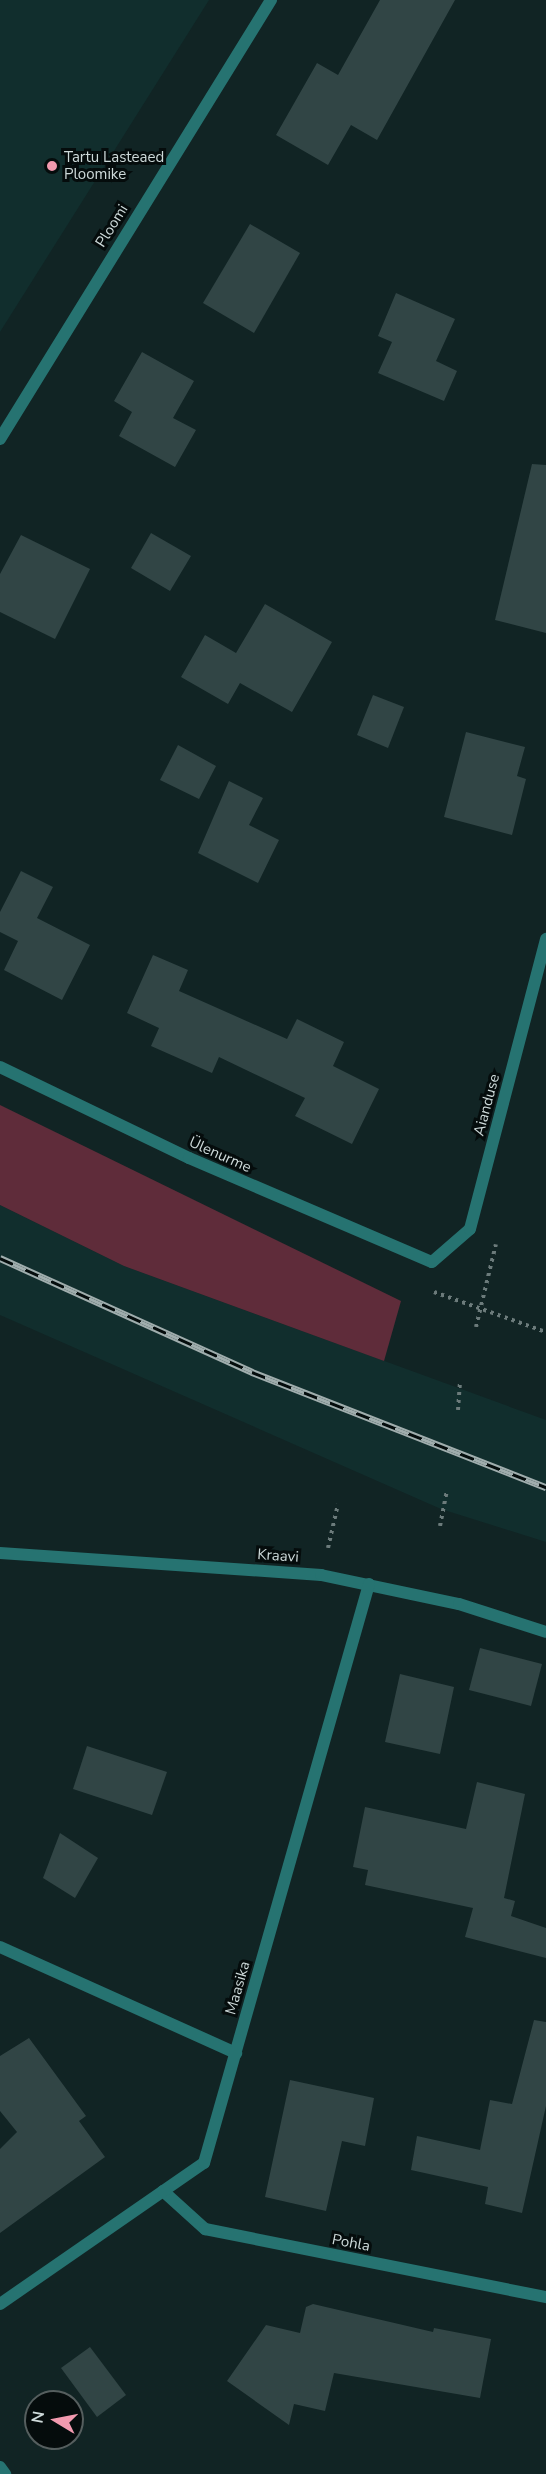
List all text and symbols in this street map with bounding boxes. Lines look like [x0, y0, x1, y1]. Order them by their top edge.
place label: Tartu Lasteaed Ploomike [64, 148, 164, 183]
marker: Tartu Lasteaed Ploomike [45, 159, 59, 173]
street label: Ploomi [92, 201, 132, 251]
street label: Aianduse [470, 1072, 504, 1138]
street label: Ülenurme [186, 1133, 254, 1177]
street label: Kraavi [257, 1546, 299, 1566]
street label: Maasika [222, 1959, 254, 2017]
street label: Pohla [330, 2231, 372, 2255]
north arrow [24, 2390, 84, 2450]
text: N [26, 2409, 50, 2425]

